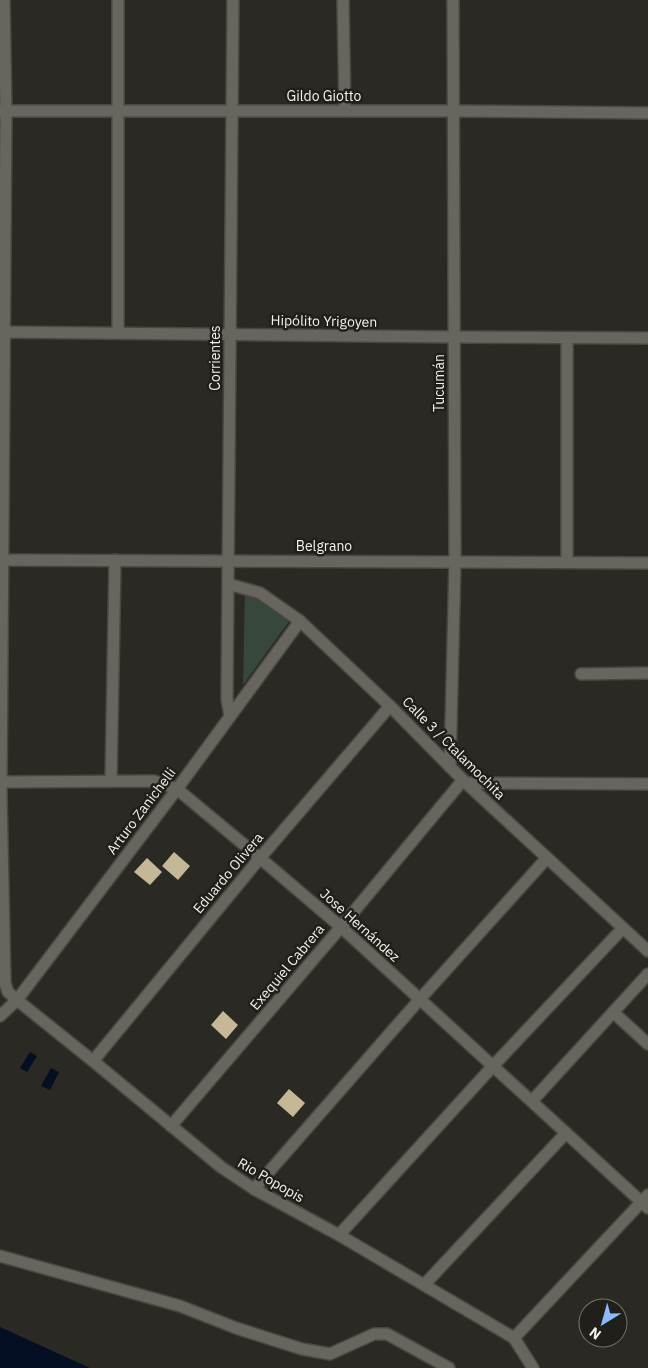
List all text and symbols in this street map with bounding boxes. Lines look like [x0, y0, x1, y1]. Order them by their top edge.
street label: Gildo Giotto [287, 87, 362, 105]
street label: Hipólito Yrigoyen [271, 311, 377, 331]
street label: Corrientes [206, 325, 224, 391]
street label: Tucumán [430, 354, 448, 412]
street label: Belgrano [296, 537, 352, 555]
street label: Calle 3 / Ctalamochita [399, 693, 510, 804]
street label: Arturo Zanichelli [103, 764, 179, 858]
street label: Eduardo Olivera [189, 828, 267, 917]
street label: Jose Hernández [316, 884, 404, 966]
street label: Exequiel Cabrera [246, 920, 329, 1014]
street label: Rio Popopis [234, 1154, 308, 1206]
north arrow [578, 1298, 628, 1348]
text: N [586, 1323, 605, 1344]

